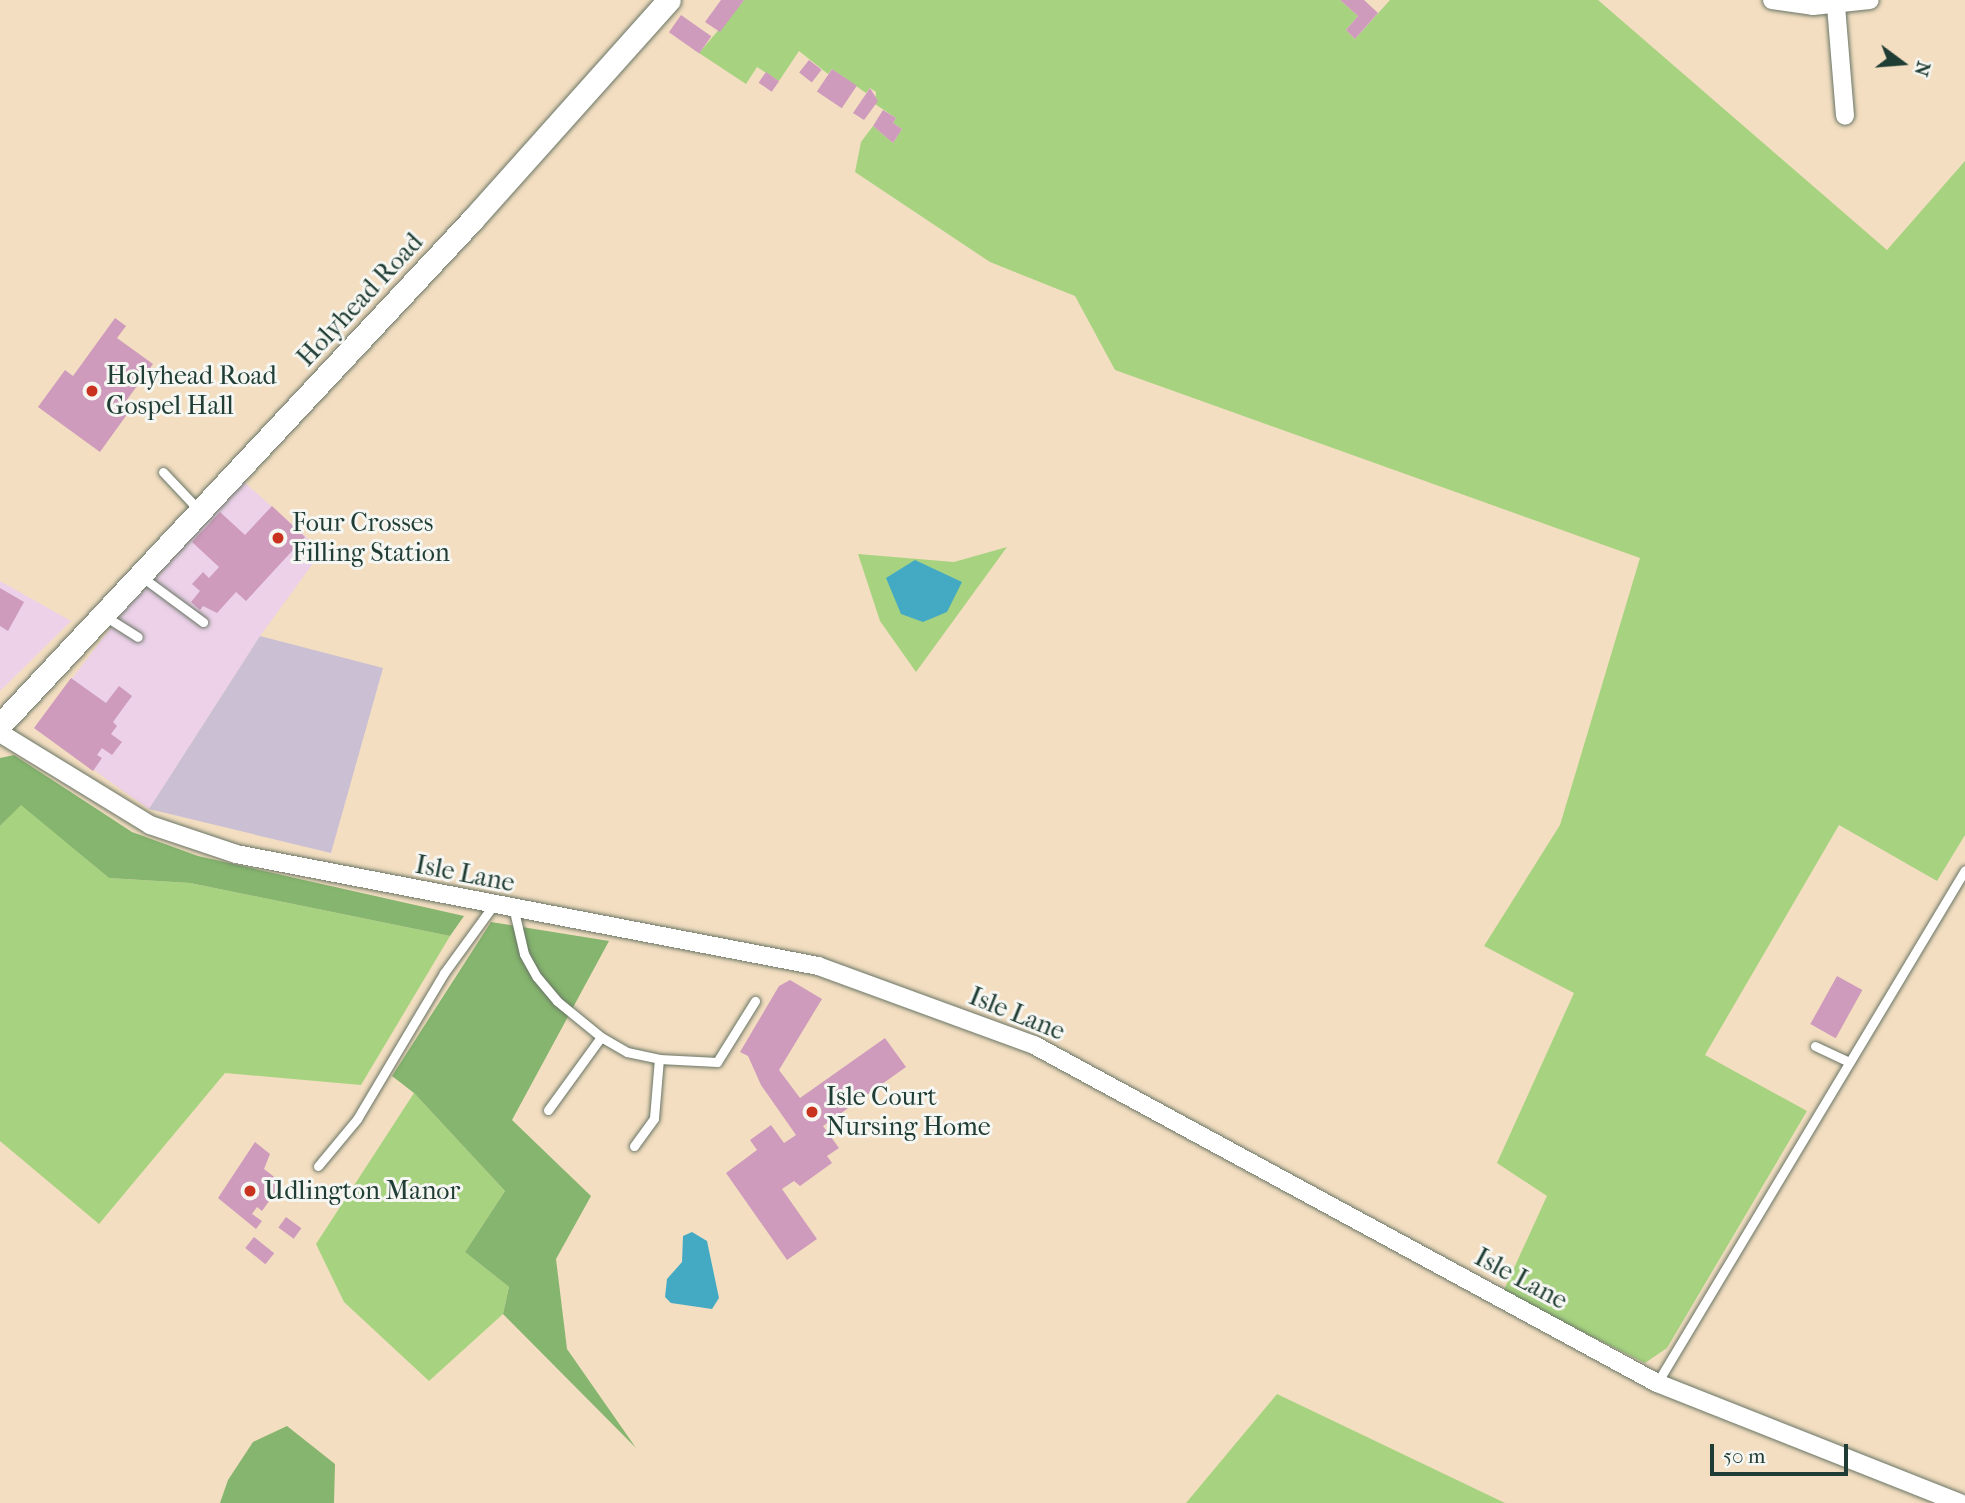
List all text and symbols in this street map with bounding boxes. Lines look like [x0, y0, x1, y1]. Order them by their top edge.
north arrow [1867, 28, 1937, 98]
text: N [1910, 59, 1935, 79]
street label: Holyhead Road [290, 227, 430, 373]
place label: Holyhead Road Gospel Hall [106, 360, 277, 422]
marker: Holyhead Road Gospel Hall [84, 383, 100, 399]
place label: Four Crosses Filling Station [292, 507, 450, 568]
marker: Four Crosses Filling Station [270, 530, 286, 546]
street label: Isle Lane [413, 849, 517, 899]
street label: Isle Lane [964, 981, 1070, 1047]
place label: Isle Court Nursing Home [826, 1081, 991, 1142]
marker: Isle Court Nursing Home [804, 1104, 820, 1120]
place label: Udlington Manor [264, 1175, 460, 1207]
marker: Udlington Manor [242, 1183, 258, 1199]
street label: Isle Lane [1469, 1242, 1573, 1316]
scale bar [1713, 1430, 1851, 1474]
text: 50 m [1723, 1444, 1766, 1468]

